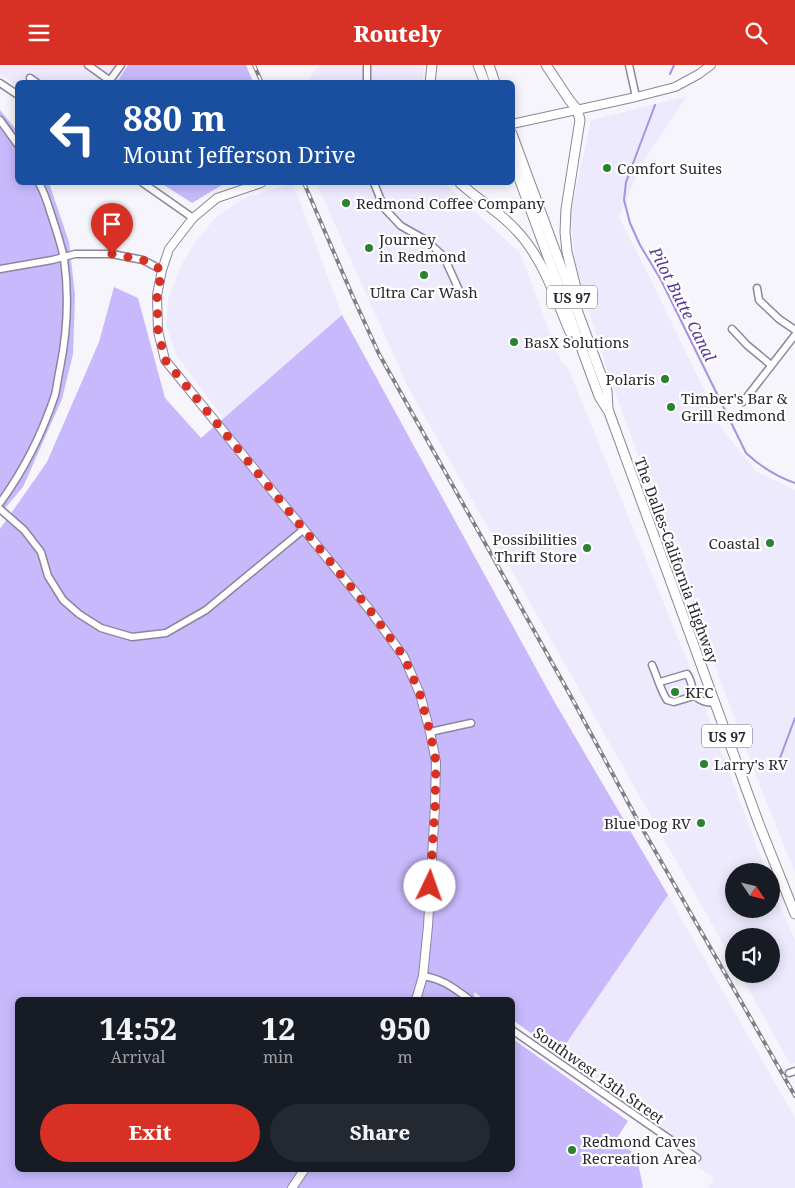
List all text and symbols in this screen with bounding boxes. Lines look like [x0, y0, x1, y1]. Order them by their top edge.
text: Routely [353, 18, 442, 48]
icon: menu [25, 19, 53, 47]
icon: search [742, 19, 770, 47]
text: 880 m [123, 94, 226, 141]
icon: left [40, 100, 105, 165]
text: Mount Jefferson Drive [123, 139, 356, 169]
place label: Comfort Suites [617, 158, 722, 178]
marker: Comfort Suites [601, 162, 613, 174]
place label: Redmond Coffee Company [356, 193, 545, 213]
marker: Redmond Coffee Company [340, 197, 352, 209]
pin [91, 203, 133, 254]
icon: arrive [98, 210, 126, 238]
place label: Journey in Redmond [378, 229, 466, 266]
marker: Journey in Redmond [363, 242, 375, 254]
water label: Pilot Butte Canal [644, 242, 721, 365]
marker: Ultra Car Wash [418, 269, 430, 281]
place label: Ultra Car Wash [370, 282, 478, 302]
road number: US 97 [547, 285, 597, 308]
place label: BasX Solutions [524, 332, 629, 352]
marker: BasX Solutions [508, 336, 520, 348]
place label: Polaris [606, 369, 655, 389]
marker: Polaris [659, 373, 671, 385]
place label: Timber's Bar & Grill Redmond [681, 388, 788, 425]
marker: Timber's Bar & Grill Redmond [665, 401, 677, 413]
street label: The Dalles-California Highway [630, 454, 724, 666]
place label: Possibilities Thrift Store [493, 529, 577, 566]
place label: Coastal [709, 533, 760, 553]
marker: Coastal [764, 537, 776, 549]
marker: Possibilities Thrift Store [581, 542, 593, 554]
place label: KFC [685, 682, 714, 702]
marker: KFC [669, 686, 681, 698]
road number: US 97 [702, 724, 752, 747]
place label: Larry's RV [714, 754, 789, 774]
marker: Larry's RV [698, 758, 710, 770]
place label: Blue Dog RV [604, 813, 692, 833]
marker: Blue Dog RV [695, 817, 707, 829]
position arrow [403, 859, 455, 911]
north arrow [725, 863, 780, 917]
map controls [725, 863, 780, 983]
button: sound [725, 928, 780, 983]
text: 14:52 [99, 1008, 177, 1049]
text: 12 [261, 1008, 295, 1049]
text: 950 [380, 1008, 431, 1049]
street label: Southwest 13th Street [530, 1022, 668, 1128]
text: Arrival [111, 1046, 165, 1068]
text: min [263, 1046, 293, 1068]
text: m [398, 1046, 413, 1068]
button: Exit [40, 1104, 260, 1162]
button: Share [270, 1104, 490, 1162]
place label: Redmond Caves Recreation Area [582, 1131, 697, 1168]
marker: Redmond Caves Recreation Area [566, 1144, 578, 1156]

